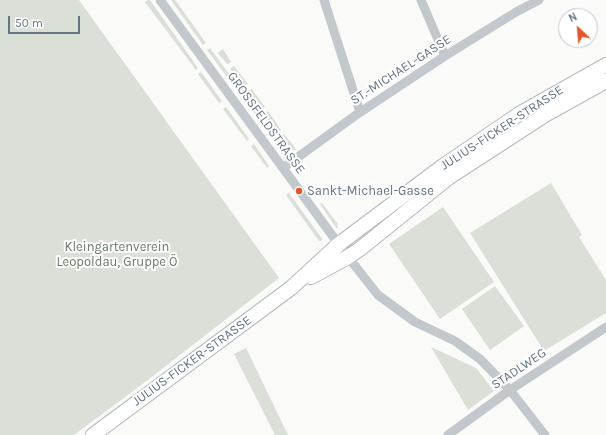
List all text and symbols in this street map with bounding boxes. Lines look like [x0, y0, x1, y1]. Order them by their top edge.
scale bar [10, 8, 82, 34]
north arrow [558, 8, 598, 48]
text: N [567, 10, 579, 25]
text: 50 m [15, 16, 43, 30]
street label: ST.-MICHAEL-GASSE [348, 32, 454, 108]
street label: GROSSFELDSTRASSE [224, 69, 308, 177]
street label: JULIUS-FICKER-STRASSE [438, 82, 566, 174]
place label: Sankt-Michael-Gasse [307, 183, 434, 199]
marker: Sankt-Michael-Gasse [294, 186, 304, 196]
park label: Kleingartenverein Leopoldau, Gruppe Ö [56, 239, 178, 270]
street label: JULIUS-FICKER-STRASSE [129, 313, 255, 409]
street label: STADLWEG [489, 345, 549, 393]

